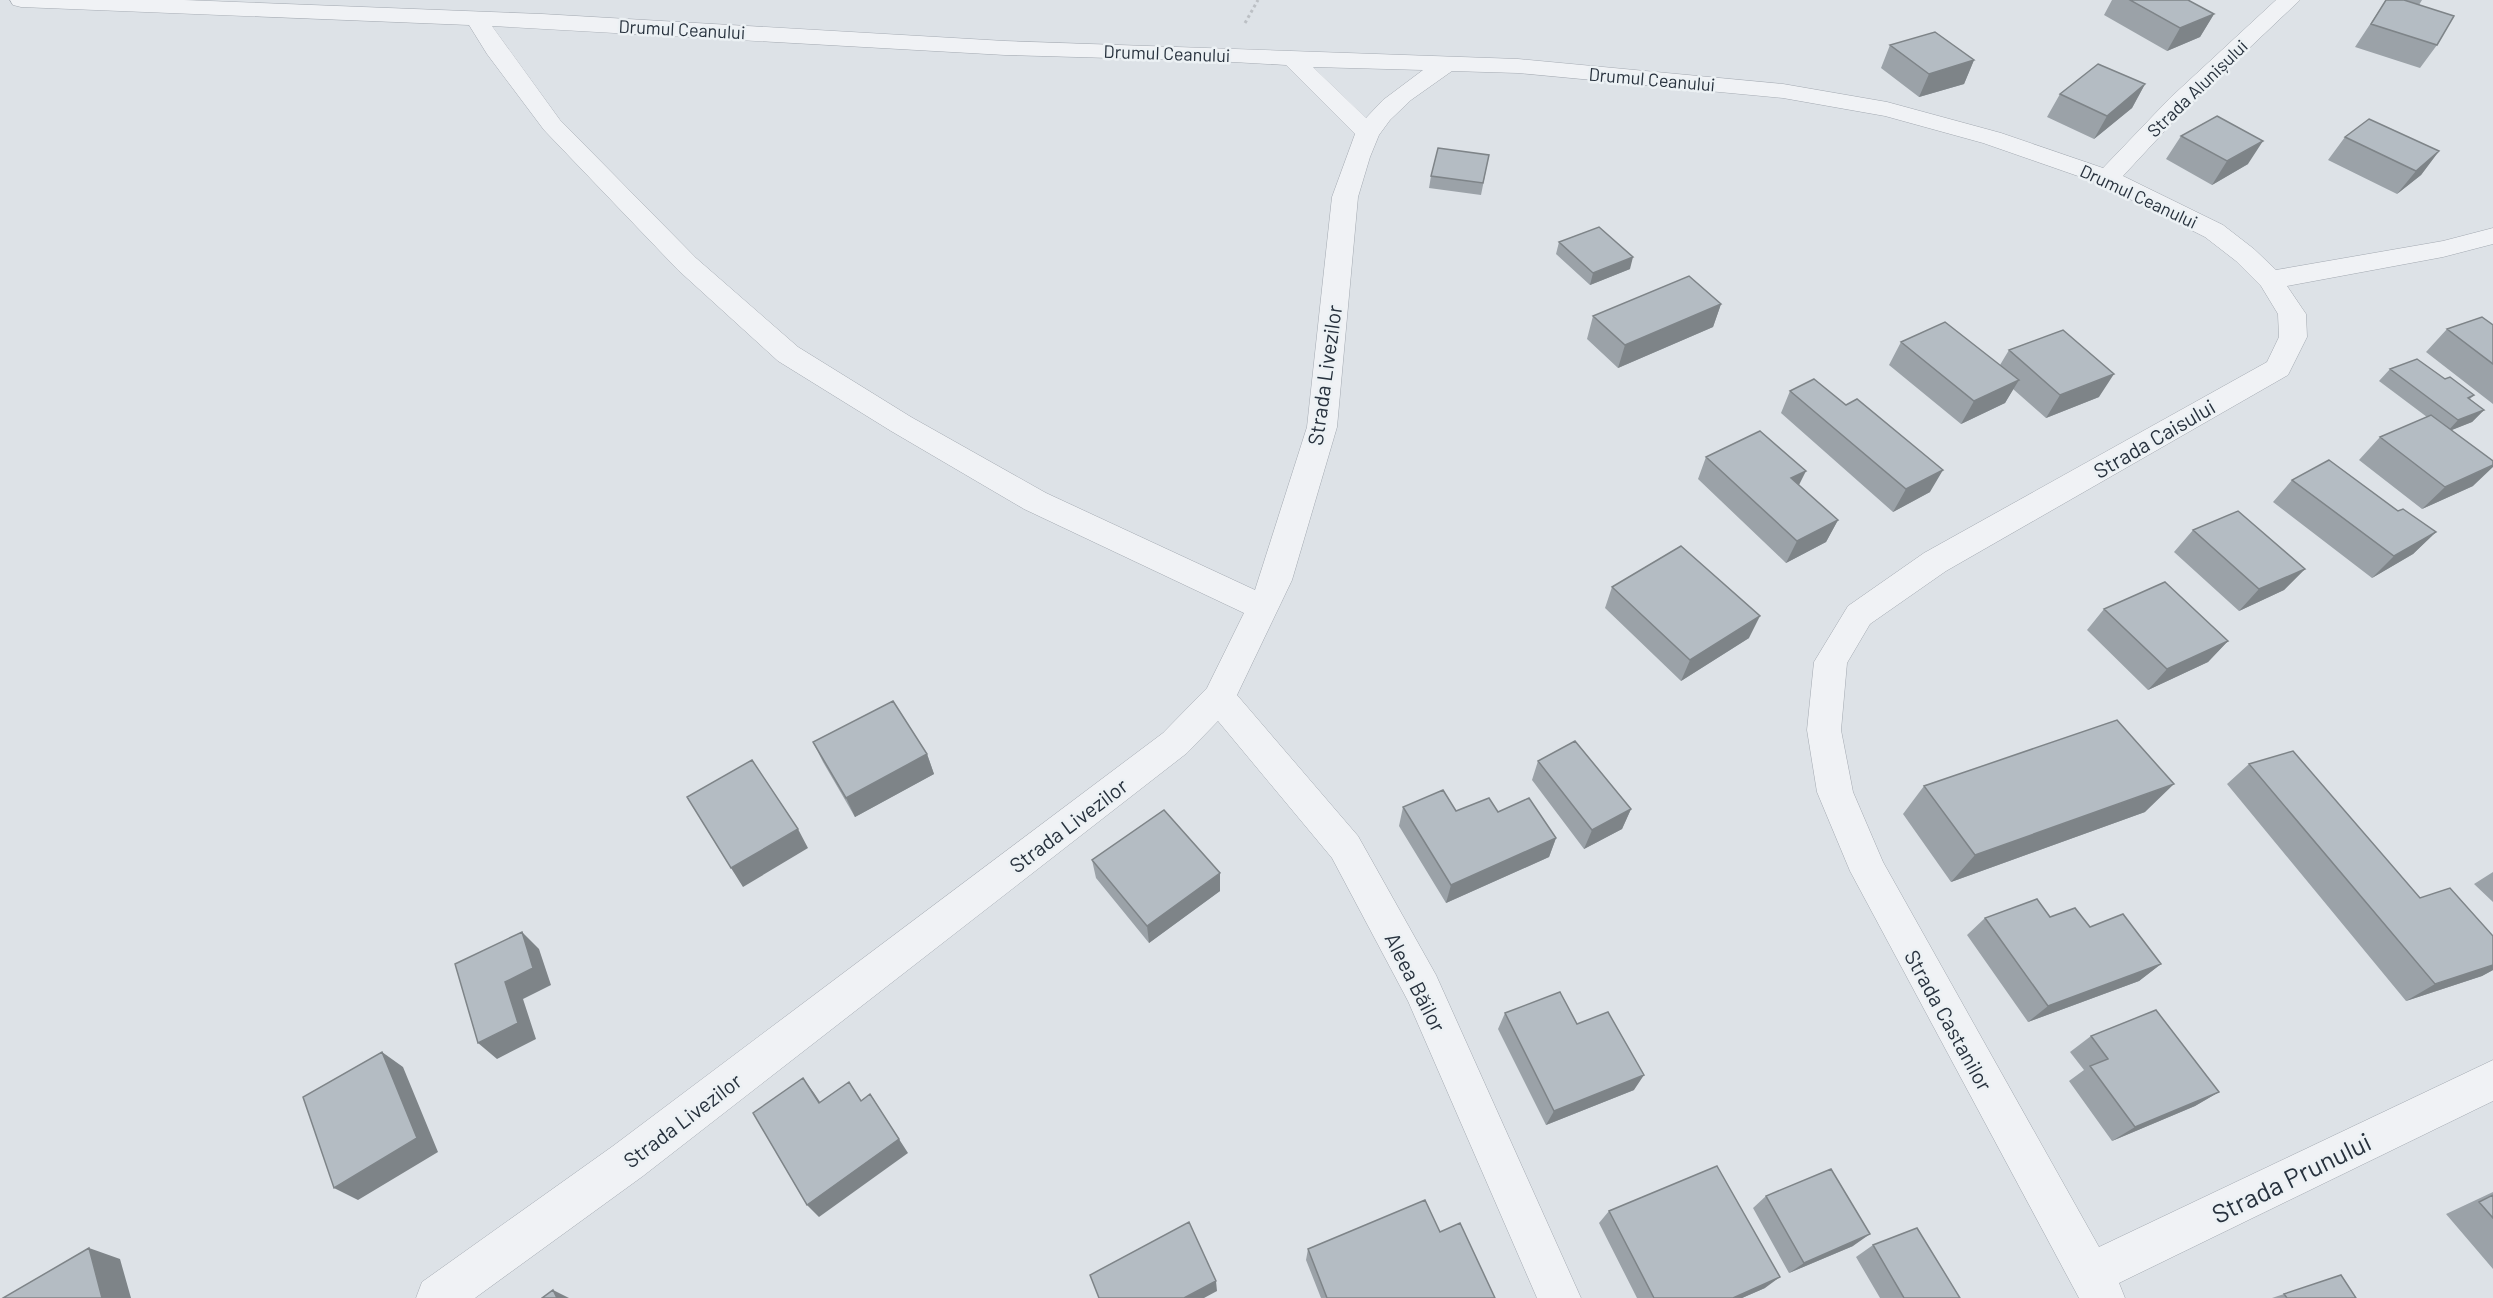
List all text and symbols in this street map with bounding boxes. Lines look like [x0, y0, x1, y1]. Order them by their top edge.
street label: Drumul Ceanului [618, 15, 746, 43]
street label: Strada Alunișului [2142, 35, 2252, 141]
street label: Drumul Ceanului [1103, 40, 1231, 66]
street label: Drumul Ceanului [1588, 63, 1716, 95]
street label: Drumul Ceanului [2077, 159, 2201, 233]
street label: Strada Livezilor [1302, 303, 1346, 447]
street label: Strada Caisului [2089, 393, 2219, 483]
street label: Strada Livezilor [1004, 772, 1132, 878]
street label: Aleea Băilor [1380, 928, 1452, 1036]
street label: Strada Castanilor [1900, 945, 1998, 1095]
street label: Strada Livezilor [618, 1067, 746, 1173]
street label: Strada Prunului [2206, 1125, 2376, 1229]

